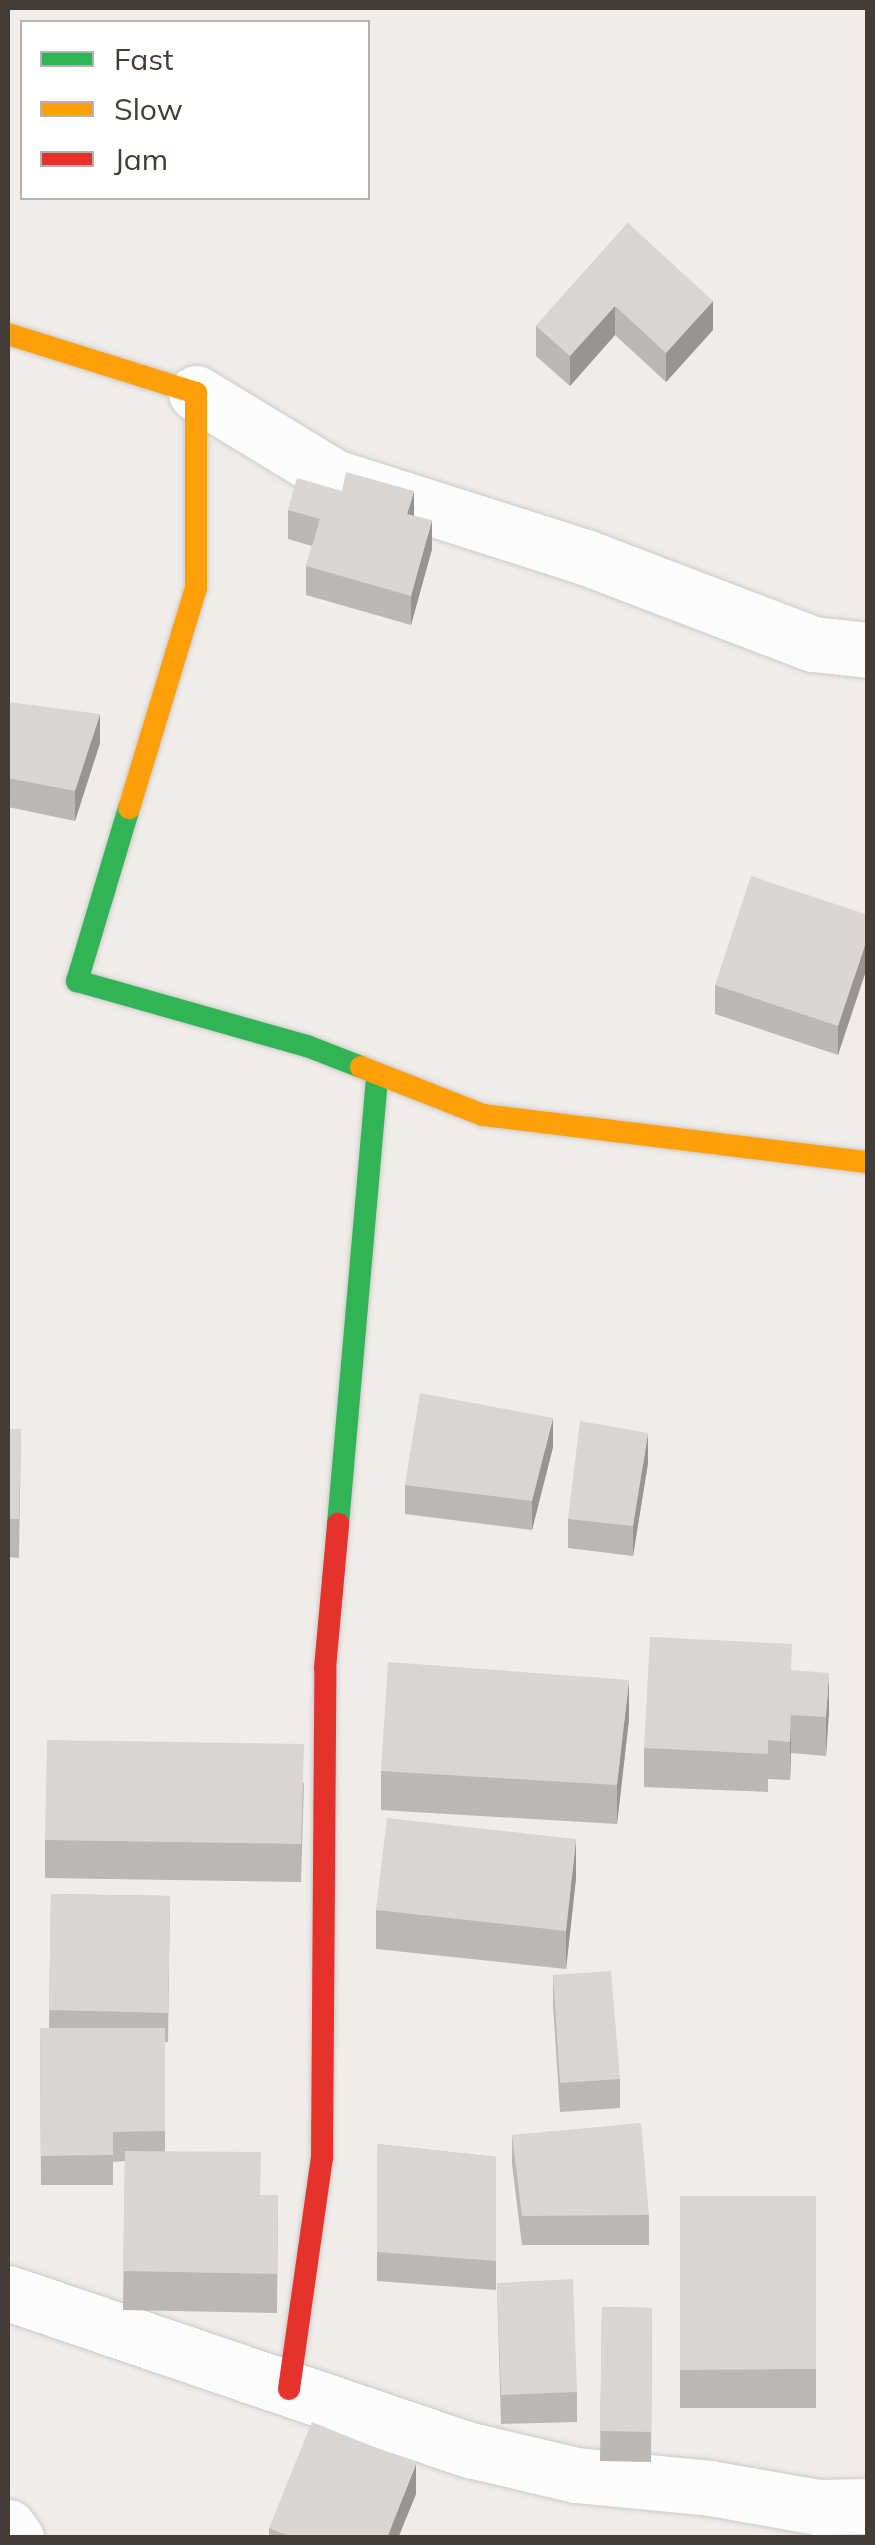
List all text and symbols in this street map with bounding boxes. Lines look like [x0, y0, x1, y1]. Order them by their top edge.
legend [20, 20, 370, 200]
text: Fast [114, 40, 174, 78]
text: Slow [114, 90, 183, 128]
text: Jam [114, 140, 168, 178]

